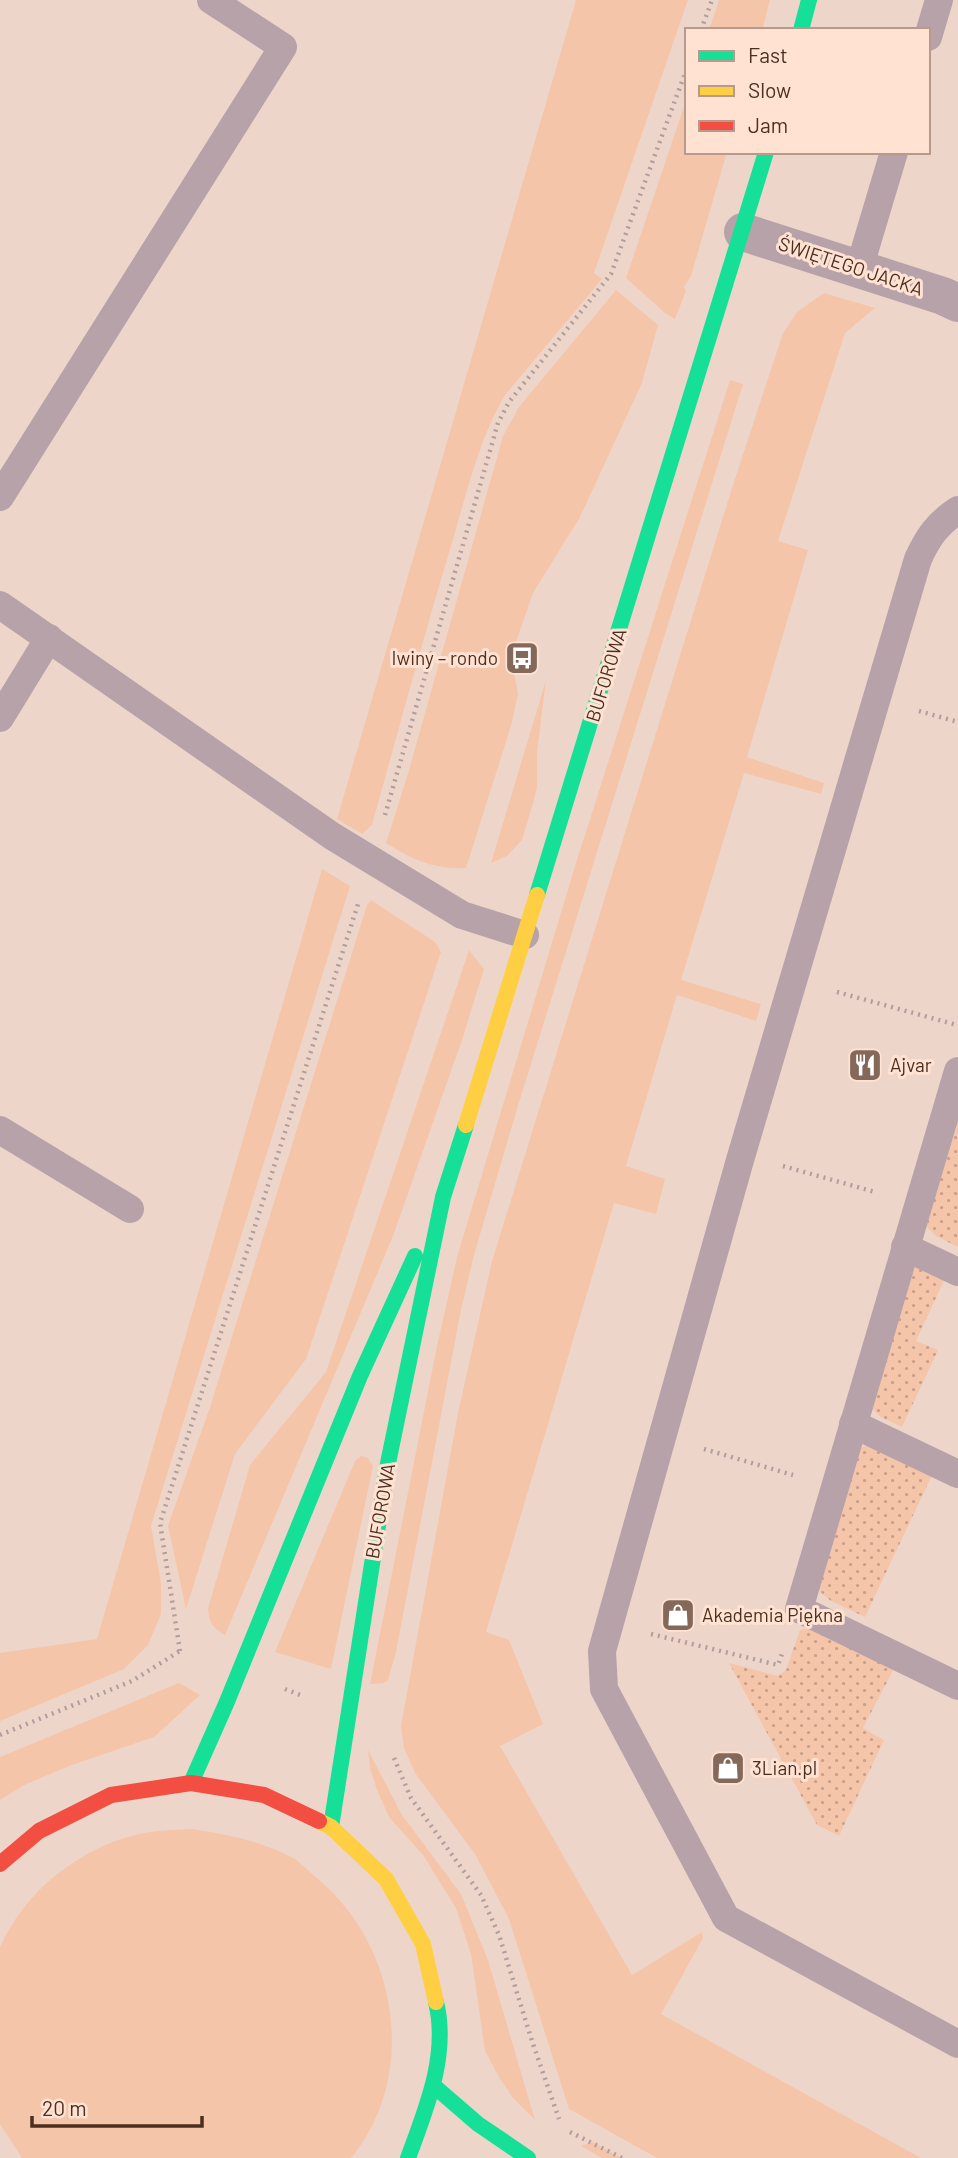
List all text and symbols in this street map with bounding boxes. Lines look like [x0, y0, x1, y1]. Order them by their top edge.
legend [685, 28, 930, 154]
text: Fast [748, 42, 788, 67]
text: Slow [748, 77, 791, 102]
text: Jam [748, 112, 788, 137]
street label: ŚWIĘTEGO JACKA [776, 231, 926, 300]
street label: BUFOROWA [580, 625, 631, 724]
bus stop icon: Iwiny – rondo [503, 639, 541, 677]
place label: Iwiny – rondo [392, 646, 498, 669]
restaurant icon: Ajvar [846, 1046, 884, 1084]
place label: Ajvar [890, 1053, 932, 1076]
street label: BUFOROWA [360, 1461, 399, 1560]
shop icon: Akademia Piękna [659, 1596, 697, 1634]
place label: Akademia Piękna [702, 1603, 843, 1626]
shop icon: 3Lian.pl [709, 1749, 747, 1787]
place label: 3Lian.pl [752, 1756, 817, 1779]
scale bar [32, 2084, 201, 2128]
text: 20 m [42, 2095, 87, 2120]

